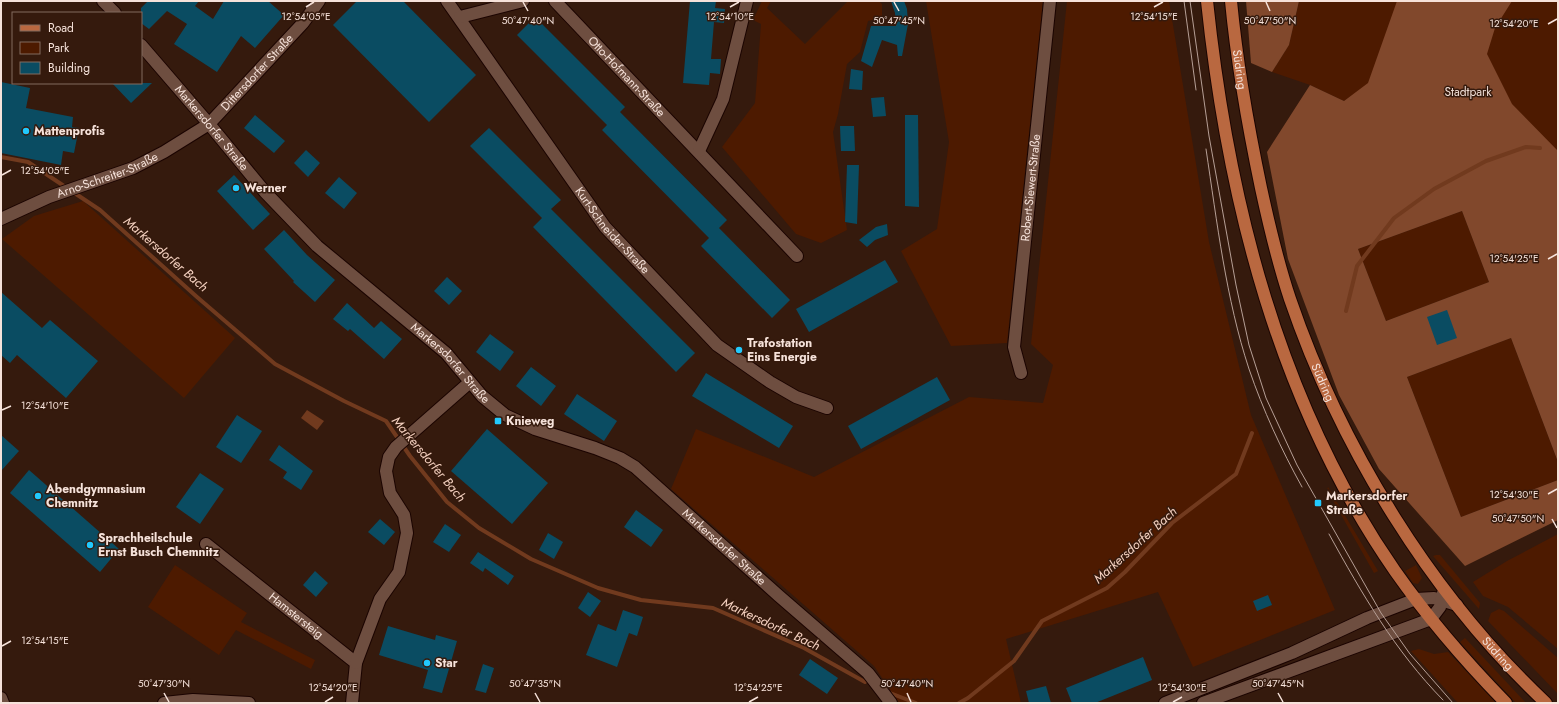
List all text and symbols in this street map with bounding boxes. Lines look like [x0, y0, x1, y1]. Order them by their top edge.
text: 12°54'05"E [281, 9, 331, 24]
text: 12°54'10"E [706, 9, 754, 24]
text: 12°54'15"E [1130, 9, 1178, 24]
legend [12, 12, 142, 84]
text: 50°47'40"N [502, 13, 554, 28]
text: 50°47'45"N [873, 13, 925, 28]
text: 50°47'50"N [1244, 13, 1296, 28]
text: 12°54'20"E [1489, 16, 1539, 31]
text: Road [48, 19, 74, 37]
street label: Dittersdorfer Straße [217, 30, 297, 115]
street label: Otto-Hofmann-Straße [584, 32, 669, 121]
text: Park [48, 39, 70, 57]
street label: Südring [1228, 48, 1251, 91]
text: Building [48, 59, 90, 77]
street label: Markersdorfer Straße [170, 81, 253, 175]
park label: Stadtpark [1445, 83, 1492, 101]
place label: Mattenprofis [34, 122, 105, 140]
marker: Mattenprofis [21, 126, 31, 136]
street label: Robert-Siewert-Straße [1016, 133, 1045, 242]
street label: Arno-Schreiter-Straße [54, 148, 161, 203]
text: 12°54'05"E [20, 163, 70, 178]
place label: Werner [244, 179, 286, 197]
marker: Werner [231, 183, 241, 193]
street label: Kurt-Schneider-Straße [571, 183, 654, 278]
water label: Markersdorfer Bach [120, 212, 213, 296]
text: 12°54'25"E [1490, 251, 1538, 266]
street label: Markersdorfer Straße [407, 318, 494, 408]
place label: Trafostation Eins Energie [747, 334, 817, 366]
marker: Trafostation Eins Energie [734, 345, 744, 355]
street label: Südring [1307, 361, 1339, 405]
text: 12°54'10"E [21, 398, 69, 413]
water label: Markersdorfer Bach [387, 412, 471, 506]
place label: Knieweg [506, 412, 554, 430]
marker: Knieweg [493, 416, 503, 426]
place label: Abendgymnasium Chemnitz [45, 480, 146, 512]
place label: Markersdorfer Straße [1326, 487, 1408, 519]
text: 12°54'30"E [1490, 487, 1538, 502]
marker: Abendgymnasium Chemnitz [33, 491, 43, 501]
marker: Markersdorfer Straße [1313, 498, 1323, 508]
water label: Markersdorfer Bach [1089, 502, 1181, 588]
street label: Markersdorfer Straße [678, 504, 770, 589]
text: 50°47'50"N [1492, 511, 1544, 526]
place label: Sprachheilschule Ernst Busch Chemnitz [98, 529, 220, 561]
marker: Sprachheilschule Ernst Busch Chemnitz [85, 540, 95, 550]
street label: Hamstersteig [265, 588, 327, 643]
water label: Markersdorfer Bach [719, 593, 824, 655]
text: 12°54'15"E [21, 633, 69, 648]
street label: Südring [1478, 633, 1518, 675]
place label: Star [435, 654, 458, 672]
marker: Star [422, 658, 432, 668]
text: 50°47'30"N [138, 676, 190, 691]
text: 50°47'35"N [509, 676, 561, 691]
text: 50°47'40"N [881, 676, 933, 691]
text: 50°47'45"N [1252, 676, 1304, 691]
text: 12°54'20"E [308, 680, 358, 695]
text: 12°54'25"E [734, 680, 782, 695]
text: 12°54'30"E [1158, 680, 1206, 695]

